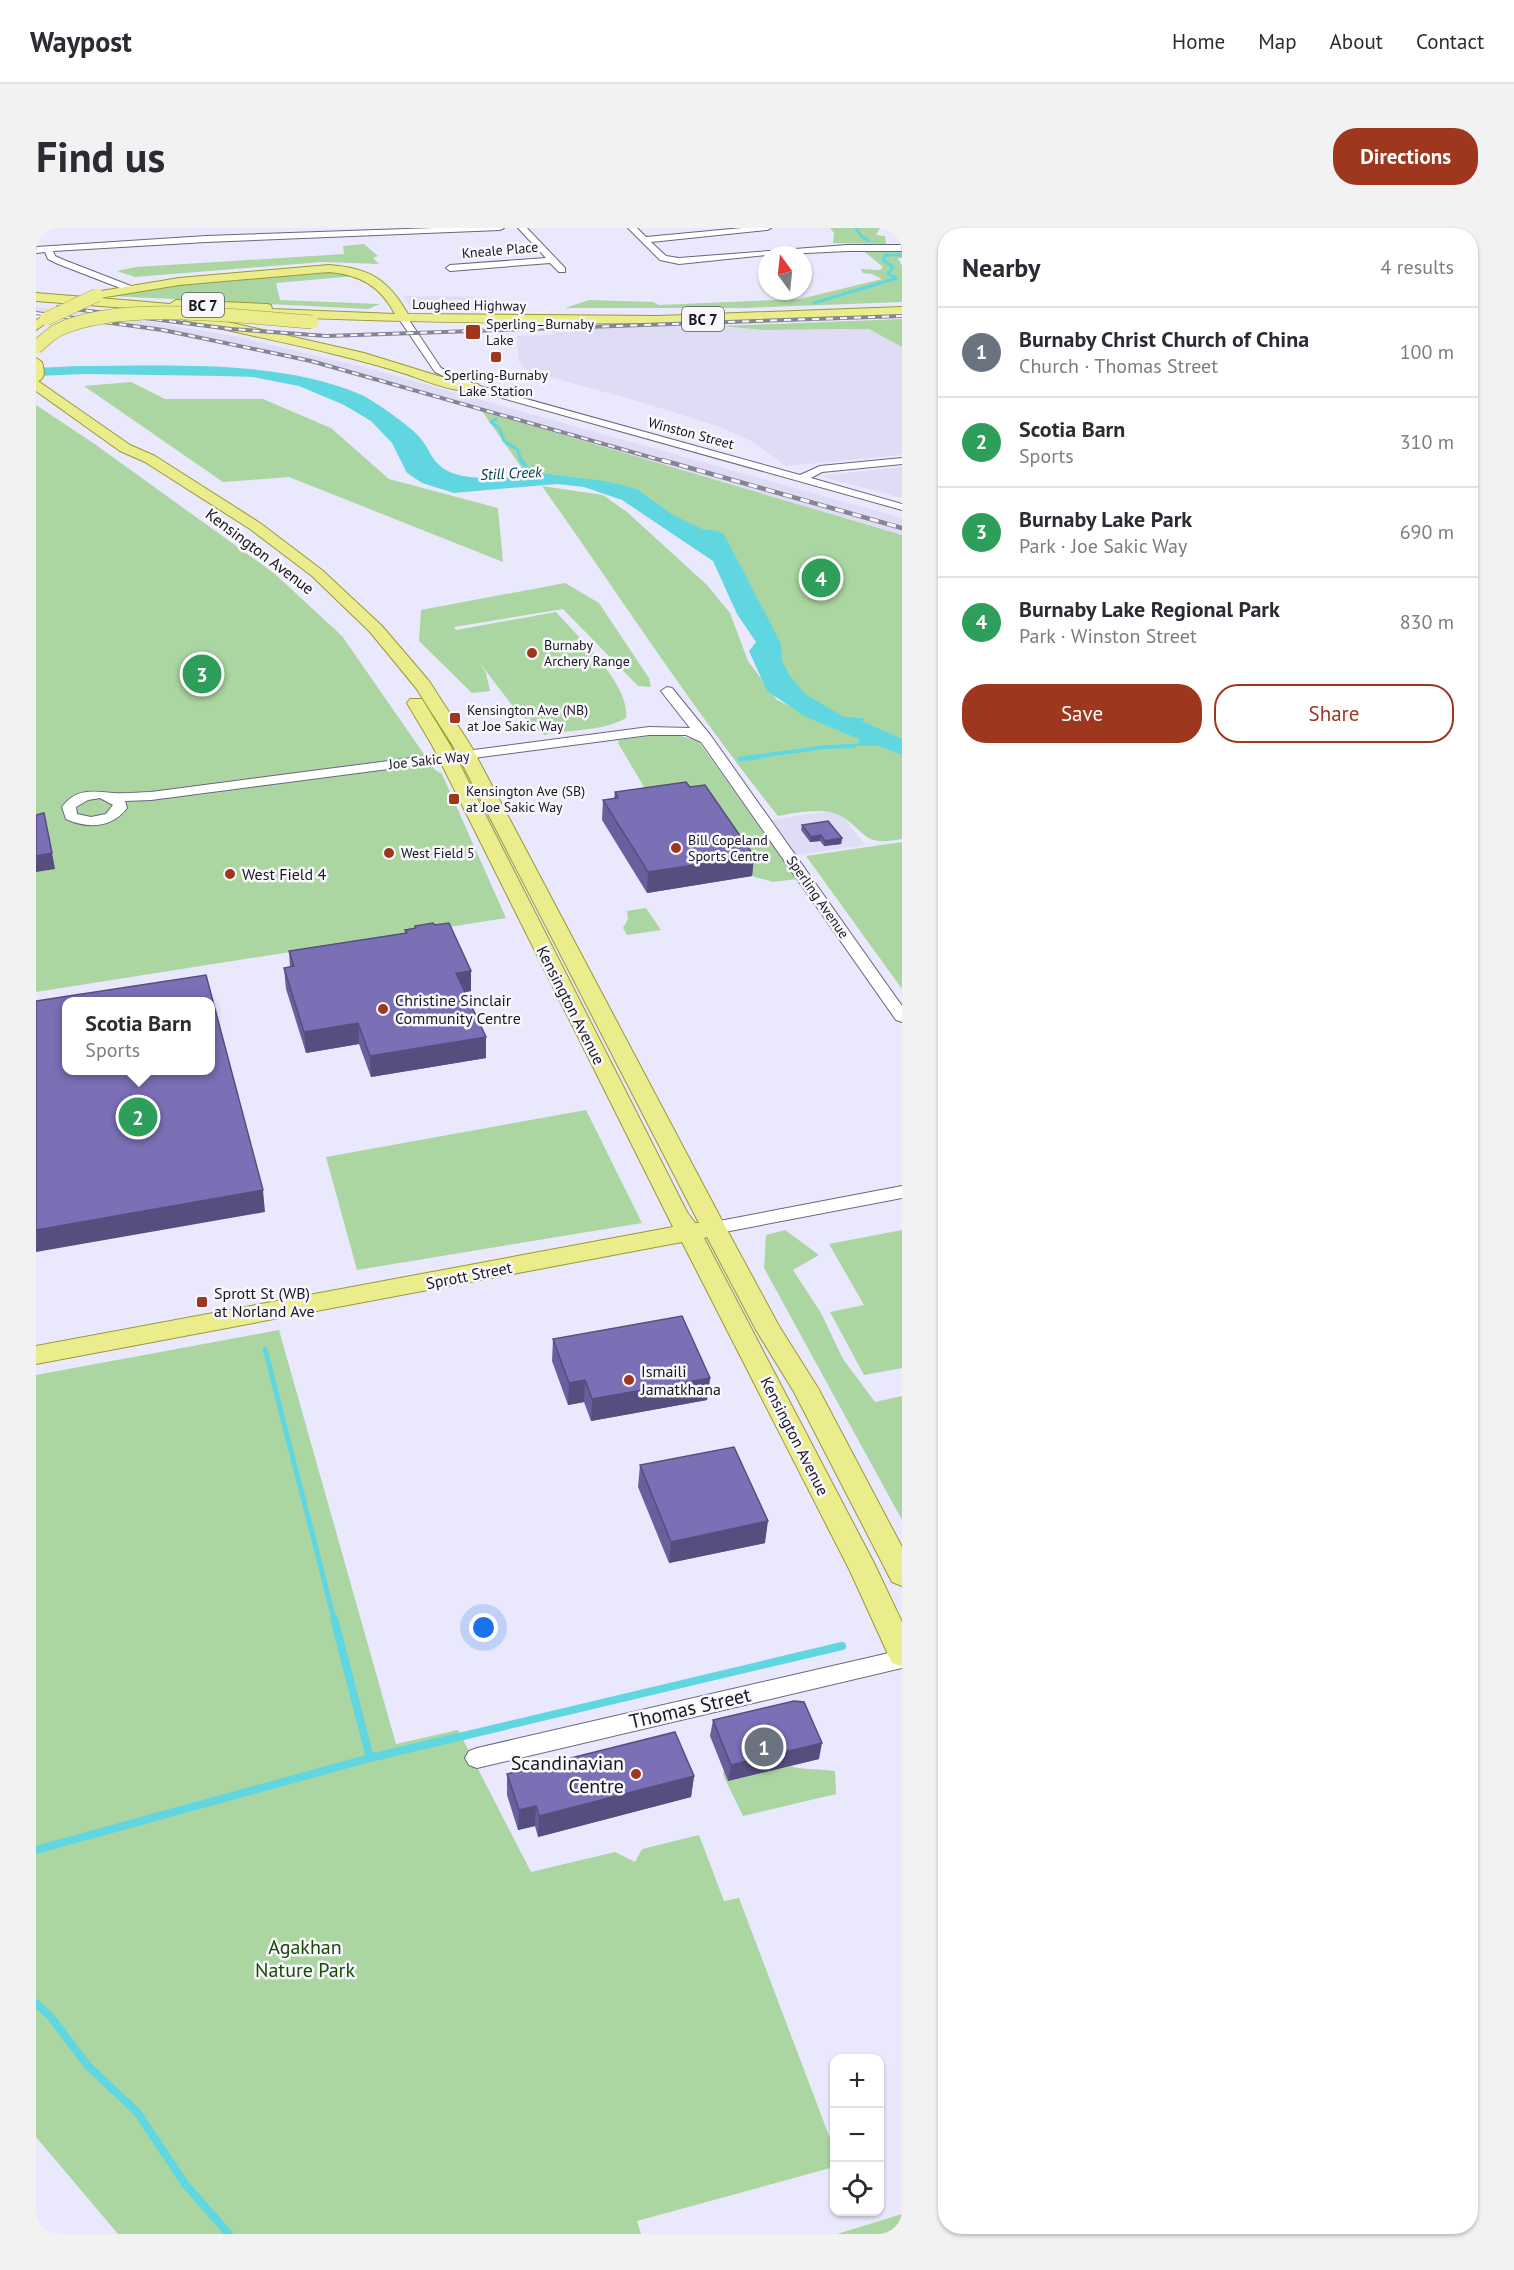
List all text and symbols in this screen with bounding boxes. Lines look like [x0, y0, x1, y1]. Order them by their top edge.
text: Waypost [30, 23, 132, 60]
text: Home [1172, 28, 1225, 55]
text: Map [1258, 28, 1297, 55]
text: About [1330, 28, 1383, 55]
text: Contact [1416, 28, 1484, 55]
button: Directions [1333, 128, 1478, 185]
text: Find us [36, 129, 165, 184]
street label: Kneale Place [461, 238, 539, 262]
north arrow [758, 246, 812, 300]
text: Nearby [962, 251, 1040, 284]
text: 4 results [1381, 254, 1454, 280]
road number: BC 7 [182, 293, 224, 317]
street label: Lougheed Highway [412, 295, 527, 315]
road number: BC 7 [682, 307, 724, 331]
place label: Sperling–Burnaby Lake [486, 315, 595, 349]
marker: Sperling–Burnaby Lake [464, 323, 482, 341]
text: Burnaby Christ Church of China [1019, 325, 1309, 353]
text: 1 [976, 339, 987, 365]
text: 100 m [1400, 339, 1454, 365]
marker: Sperling-Burnaby Lake Station [489, 350, 503, 364]
text: Church · Thomas Street [1019, 353, 1218, 379]
place label: Sperling-Burnaby Lake Station [444, 366, 548, 400]
street label: Winston Street [646, 413, 736, 453]
text: Scotia Barn [1019, 415, 1125, 443]
text: 2 [976, 429, 987, 455]
text: 310 m [1400, 429, 1454, 455]
text: Sports [1019, 443, 1074, 469]
water label: Still Creek [480, 462, 543, 484]
street label: Kensington Avenue [202, 504, 318, 598]
text: Burnaby Lake Park [1019, 505, 1192, 533]
text: 3 [976, 519, 987, 545]
text: 690 m [1400, 519, 1454, 545]
text: Park · Joe Sakic Way [1019, 533, 1187, 559]
pin: 4 [802, 556, 840, 600]
text: Burnaby Lake Regional Park [1019, 595, 1280, 623]
text: 4 [976, 609, 987, 635]
text: 830 m [1400, 609, 1454, 635]
text: Park · Winston Street [1019, 623, 1197, 649]
place label: Burnaby Archery Range [544, 636, 630, 670]
marker: Burnaby Archery Range [525, 646, 539, 660]
pin: 3 [182, 652, 222, 696]
button: Save [962, 684, 1202, 743]
button: Share [1214, 684, 1454, 743]
place label: Kensington Ave (NB) at Joe Sakic Way [467, 701, 588, 735]
marker: Kensington Ave (NB) at Joe Sakic Way [448, 711, 462, 725]
street label: Joe Sakic Way [387, 747, 471, 773]
place label: Kensington Ave (SB) at Joe Sakic Way [466, 782, 585, 816]
marker: Kensington Ave (SB) at Joe Sakic Way [447, 792, 461, 806]
place label: Bill Copeland Sports Centre [688, 831, 769, 865]
marker: Bill Copeland Sports Centre [669, 841, 683, 855]
place label: West Field 5 [401, 844, 475, 862]
marker: West Field 5 [382, 846, 396, 860]
street label: Sperling Avenue [783, 852, 853, 942]
place label: West Field 4 [242, 864, 326, 884]
marker: West Field 4 [223, 867, 237, 881]
street label: Kensington Avenue [532, 942, 610, 1068]
place label: Christine Sinclair Community Centre [395, 990, 521, 1028]
popup [62, 997, 215, 1075]
marker: Christine Sinclair Community Centre [376, 1002, 390, 1016]
text: Scotia Barn [85, 1009, 192, 1037]
text: Sports [85, 1037, 140, 1063]
pin: 2 [118, 1094, 158, 1140]
street label: Sprott Street [424, 1257, 514, 1293]
place label: Sprott St (WB) at Norland Ave [214, 1283, 315, 1321]
marker: Sprott St (WB) at Norland Ave [195, 1295, 209, 1309]
place label: Ismaili Jamatkhana [640, 1361, 721, 1399]
marker: Ismaili Jamatkhana [622, 1373, 636, 1387]
street label: Kensington Avenue [756, 1373, 834, 1499]
your location [469, 1613, 498, 1642]
street label: Thomas Street [627, 1681, 753, 1735]
pin: 1 [744, 1724, 784, 1769]
place label: Scandinavian Centre [511, 1750, 624, 1799]
marker: Scandinavian Centre [629, 1767, 643, 1781]
park label: Agakhan Nature Park [255, 1934, 355, 1983]
map controls [830, 2054, 884, 2216]
button: + [830, 2054, 884, 2108]
button: − [830, 2108, 884, 2162]
button: locate [830, 2162, 884, 2216]

